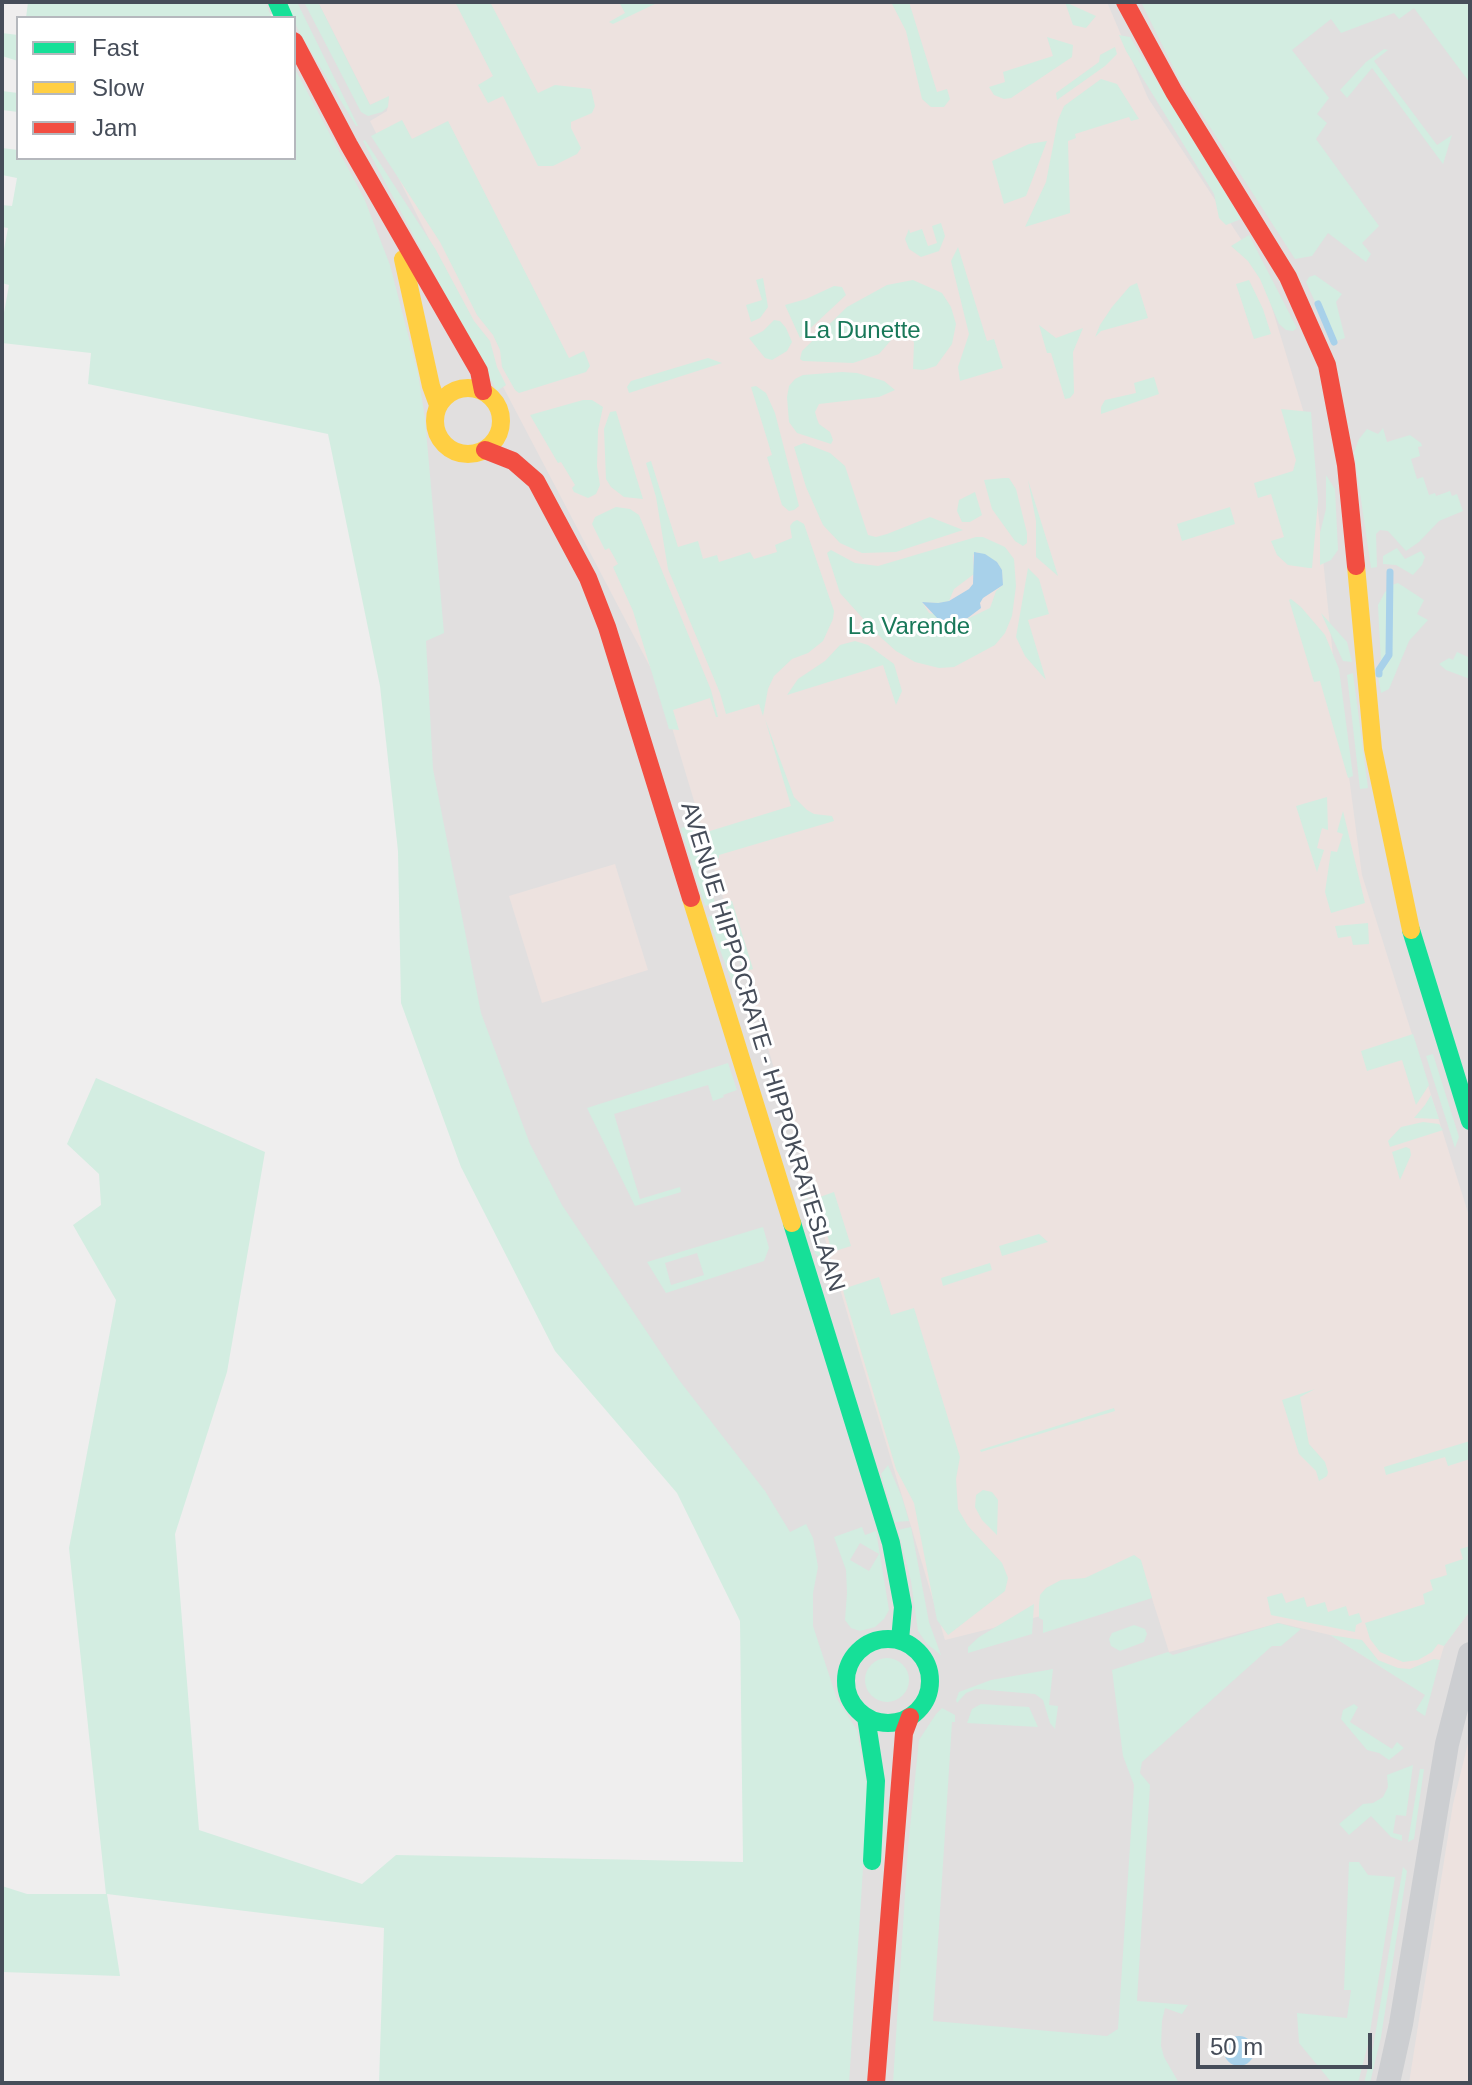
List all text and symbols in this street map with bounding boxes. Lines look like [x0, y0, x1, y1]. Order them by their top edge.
legend [16, 16, 296, 160]
text: Fast [92, 34, 139, 61]
text: Slow [92, 74, 144, 101]
text: Jam [92, 114, 137, 141]
park label: La Dunette [803, 317, 921, 345]
park label: La Varende [848, 613, 970, 641]
street label: AVENUE HIPPOCRATE - HIPPOKRATESLAAN [674, 799, 850, 1295]
scale bar [1200, 2017, 1376, 2067]
text: 50 m [1210, 2033, 1263, 2060]

